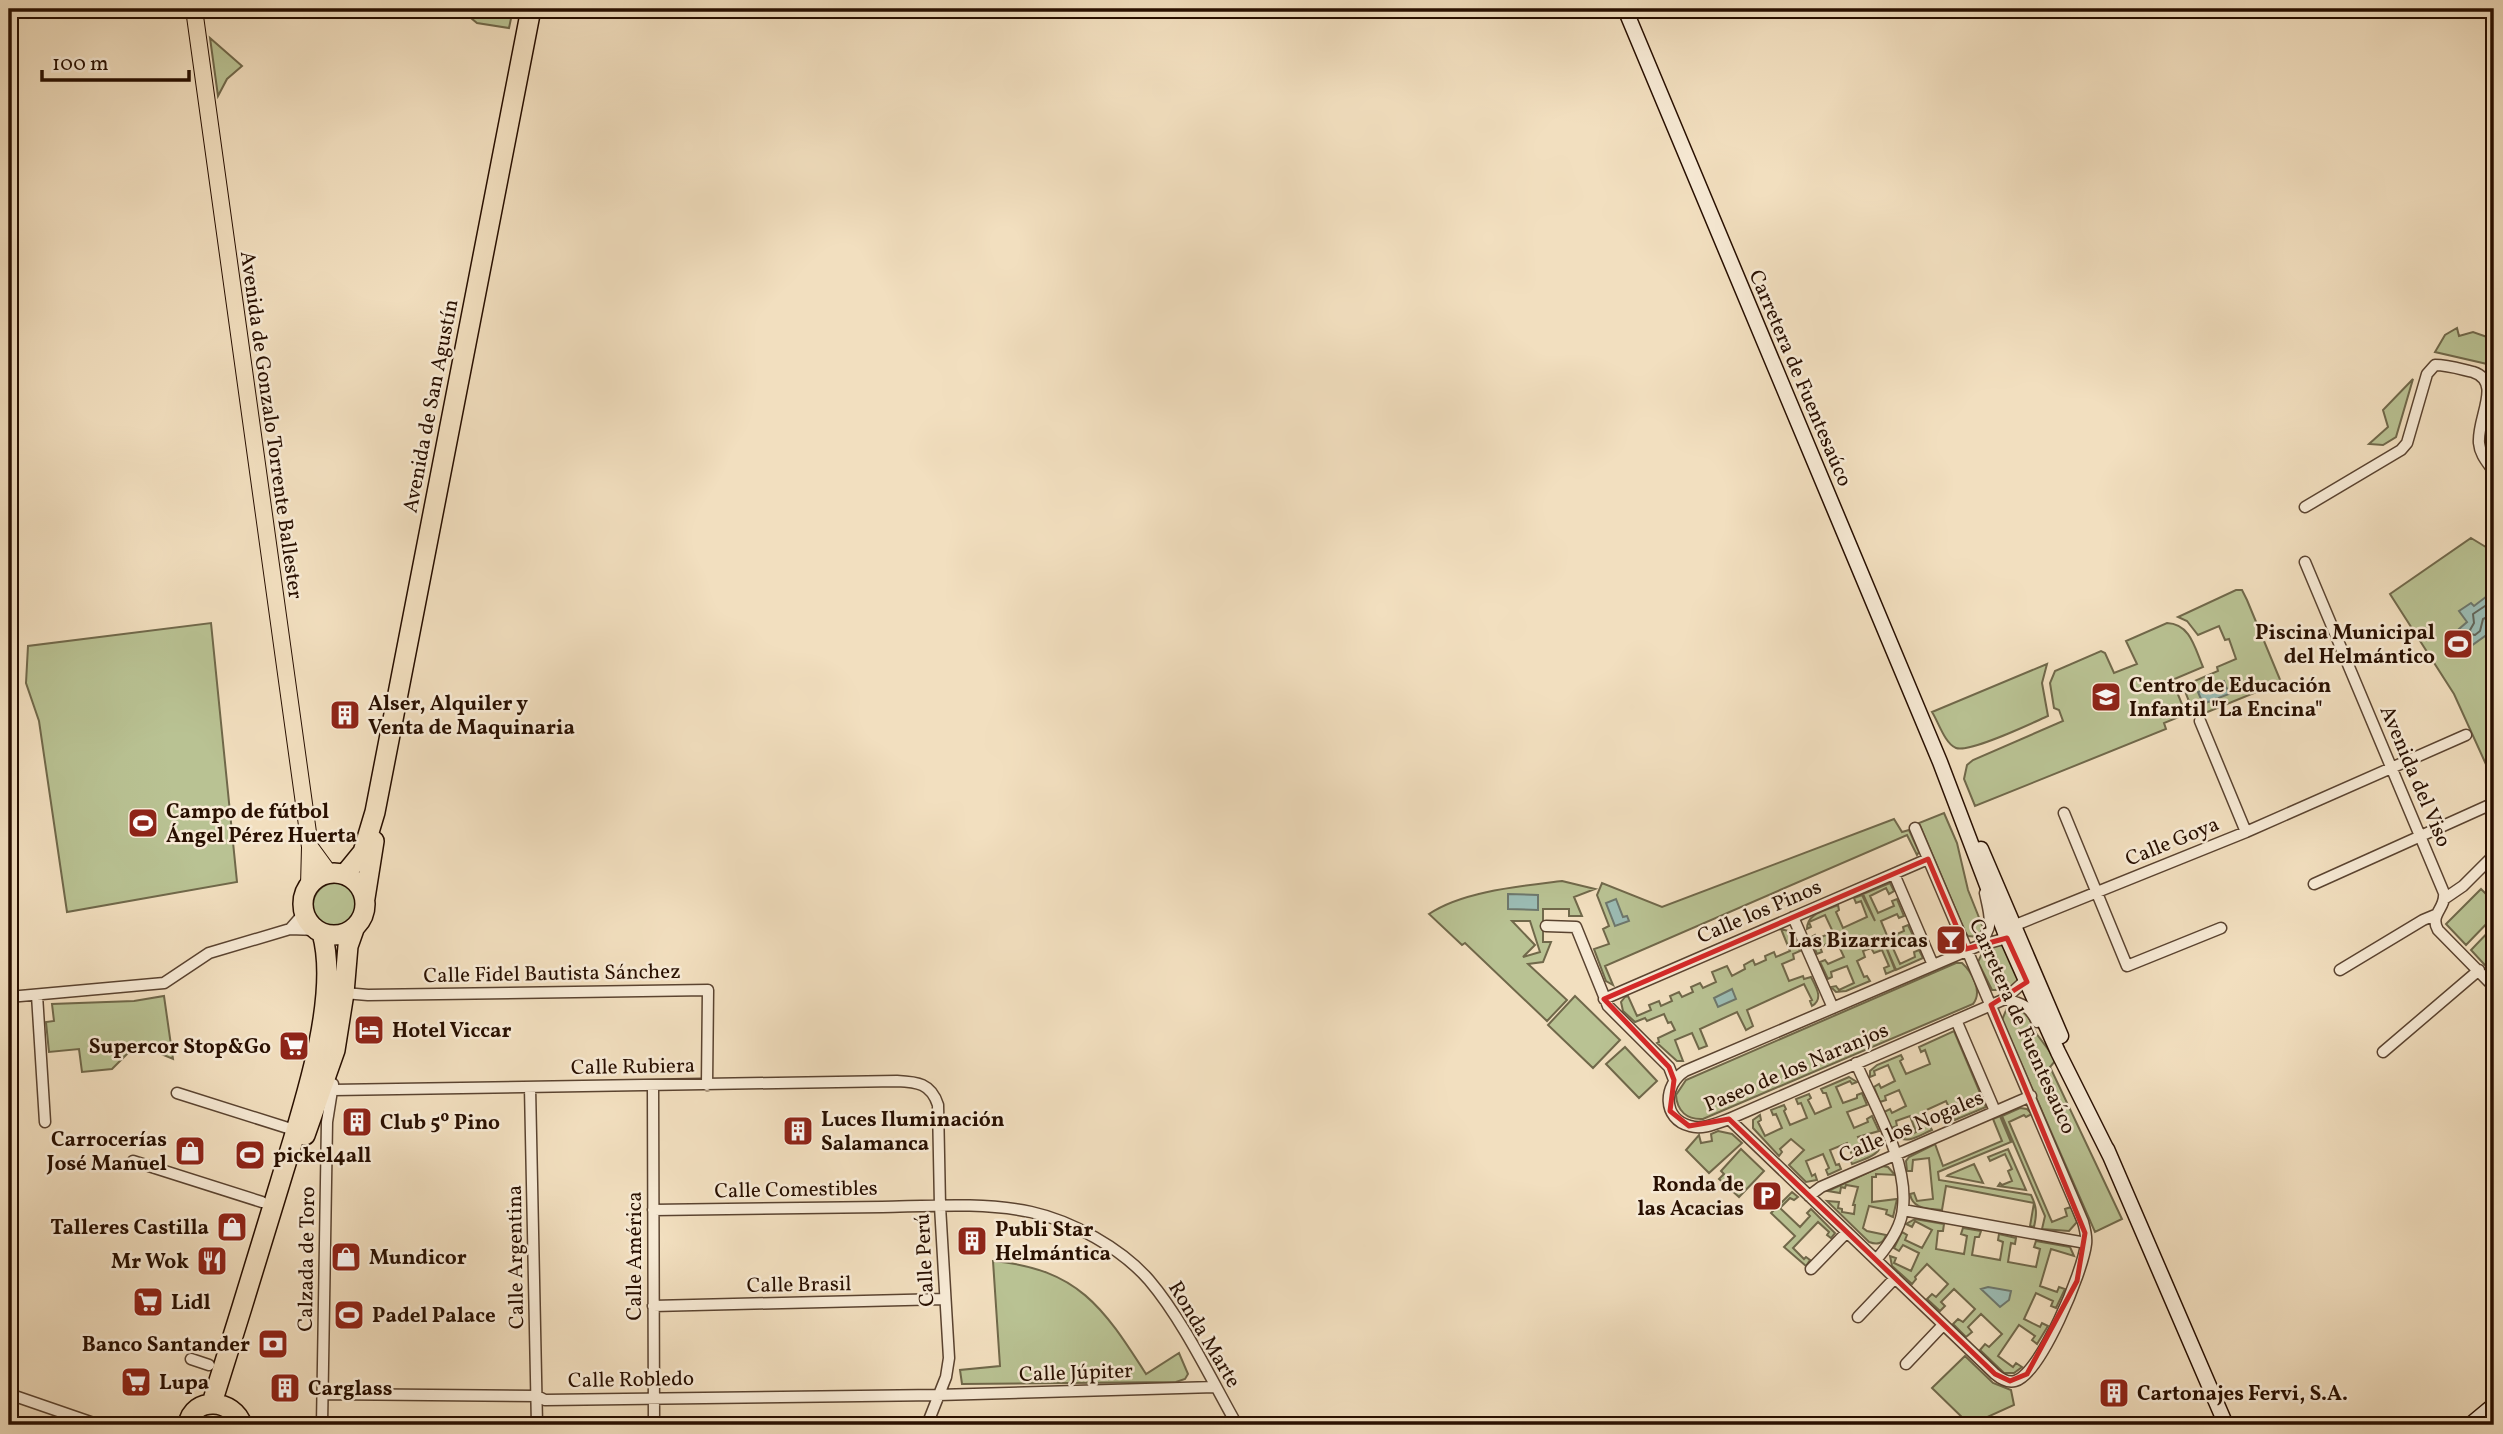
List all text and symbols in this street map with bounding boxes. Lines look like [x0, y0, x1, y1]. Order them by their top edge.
scale bar [42, 38, 189, 82]
text: 100 m [52, 50, 109, 79]
street label: Avenida de Gonzalo Torrente Ballester [232, 249, 309, 601]
street label: Carretera de Fuentesaúco [1741, 266, 1858, 491]
street label: Avenida de San Agustín [397, 297, 466, 516]
place label: Piscina Municipal del Helmántico [2255, 619, 2435, 672]
sports icon: Piscina Municipal del Helmántico [2441, 627, 2475, 661]
place label: Centro de Educación Infantil "La Encina" [2129, 672, 2331, 725]
school or university icon: Centro de Educación Infantil "La Encina" [2089, 680, 2123, 714]
place label: Alser, Alquiler y Venta de Maquinaria [368, 690, 575, 743]
building icon: Alser, Alquiler y Venta de Maquinaria [328, 698, 362, 732]
street label: Avenida del Viso [2372, 701, 2458, 852]
place label: Campo de fútbol Ángel Pérez Huerta [166, 798, 357, 851]
sports icon: Campo de fútbol Ángel Pérez Huerta [126, 806, 160, 840]
street label: Calle Goya [2121, 810, 2224, 874]
street label: Calle los Pinos [1693, 873, 1826, 952]
street label: Carretera de Fuentesaúco [1961, 914, 2082, 1139]
bar icon: Las Bizarricas [1934, 923, 1968, 957]
place label: Las Bizarricas [1788, 927, 1928, 956]
street label: Calle Fidel Bautista Sánchez [423, 958, 681, 991]
hotel icon: Hotel Viccar [352, 1013, 386, 1047]
street label: Paseo de los Naranjos [1700, 1016, 1893, 1120]
place label: Hotel Viccar [392, 1017, 511, 1046]
supermarket icon: Supercor Stop&Go [277, 1029, 311, 1063]
place label: Supercor Stop&Go [89, 1033, 271, 1062]
street label: Calle Rubiera [571, 1052, 695, 1083]
street label: Calle los Nogales [1835, 1084, 1988, 1171]
building icon: Club 5º Pino [340, 1105, 374, 1139]
place label: Luces Iluminación Salamanca [821, 1106, 1005, 1159]
place label: Club 5º Pino [380, 1109, 500, 1138]
building icon: Luces Iluminación Salamanca [781, 1114, 815, 1148]
place label: Carrocerías José Manuel [46, 1126, 167, 1179]
shop icon: Carrocerías José Manuel [173, 1134, 207, 1168]
sports icon: pickel4all [233, 1138, 267, 1172]
place label: pickel4all [273, 1142, 372, 1171]
place label: Ronda de las Acacias [1637, 1171, 1744, 1224]
street label: Calle Comestibles [714, 1175, 878, 1206]
parking icon: Ronda de las Acacias [1750, 1179, 1784, 1213]
street label: Calle Argentina [501, 1185, 532, 1329]
street label: Calzada de Toro [292, 1186, 323, 1332]
street label: Calle América [621, 1191, 650, 1321]
shop icon: Talleres Castilla [215, 1210, 249, 1244]
street label: Calle Perú [909, 1213, 942, 1307]
place label: Talleres Castilla [50, 1214, 209, 1243]
place label: Publi Star Helmántica [995, 1216, 1111, 1269]
building icon: Publi Star Helmántica [955, 1224, 989, 1258]
shop icon: Mundicor [329, 1240, 363, 1274]
restaurant icon: Mr Wok [195, 1244, 229, 1278]
place label: Mundicor [369, 1244, 467, 1273]
place label: Mr Wok [111, 1248, 189, 1277]
street label: Calle Brasil [746, 1270, 852, 1301]
street label: Ronda Marte [1160, 1276, 1247, 1394]
supermarket icon: Lidl [131, 1285, 165, 1319]
place label: Lidl [171, 1289, 211, 1318]
sports icon: Padel Palace [332, 1298, 366, 1332]
place label: Padel Palace [372, 1302, 496, 1331]
bank icon: Banco Santander [256, 1327, 290, 1361]
place label: Banco Santander [82, 1331, 250, 1360]
street label: Calle Júpiter [1019, 1357, 1134, 1390]
supermarket icon: Lupa [119, 1365, 153, 1399]
street label: Calle Robledo [568, 1365, 694, 1396]
place label: Lupa [159, 1369, 209, 1398]
building icon: Carglass [268, 1371, 302, 1405]
place label: Carglass [308, 1375, 392, 1404]
building icon: Cartonajes Fervi, S.A. [2097, 1376, 2131, 1410]
place label: Cartonajes Fervi, S.A. [2137, 1380, 2348, 1409]

